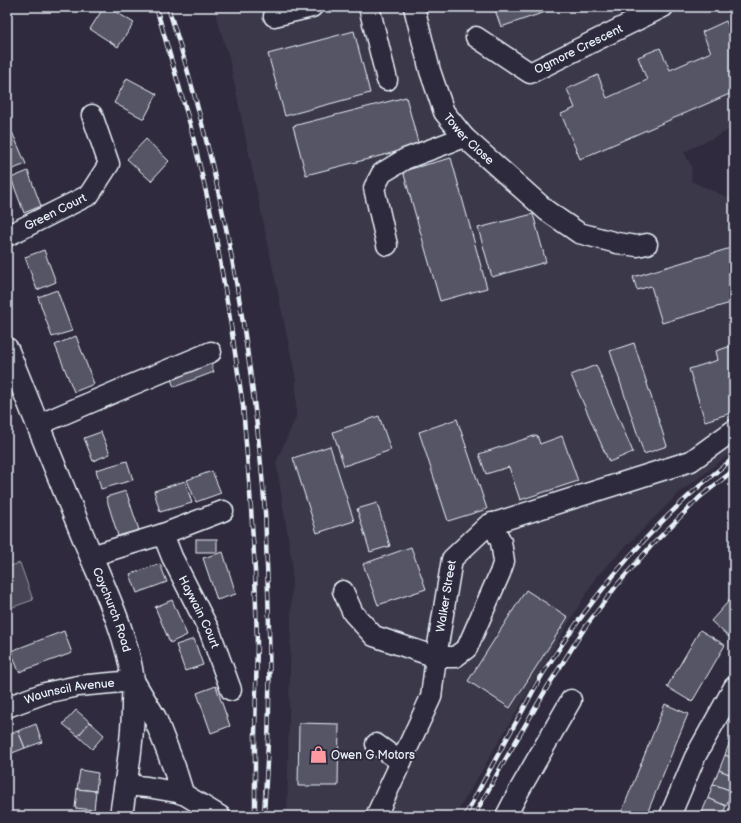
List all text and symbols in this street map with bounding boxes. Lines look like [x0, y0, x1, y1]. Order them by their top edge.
street label: Ogmore Crescent [532, 21, 625, 77]
street label: Tower Close [440, 110, 497, 168]
street label: Green Court [22, 190, 89, 234]
street label: Walker Street [433, 559, 459, 633]
street label: Coychurch Road [89, 565, 135, 654]
street label: Haywain Court [175, 573, 223, 650]
street label: Waunscil Avenue [22, 675, 115, 707]
shop icon: Owen G Motors [308, 745, 328, 765]
place label: Owen G Motors [331, 748, 415, 763]

